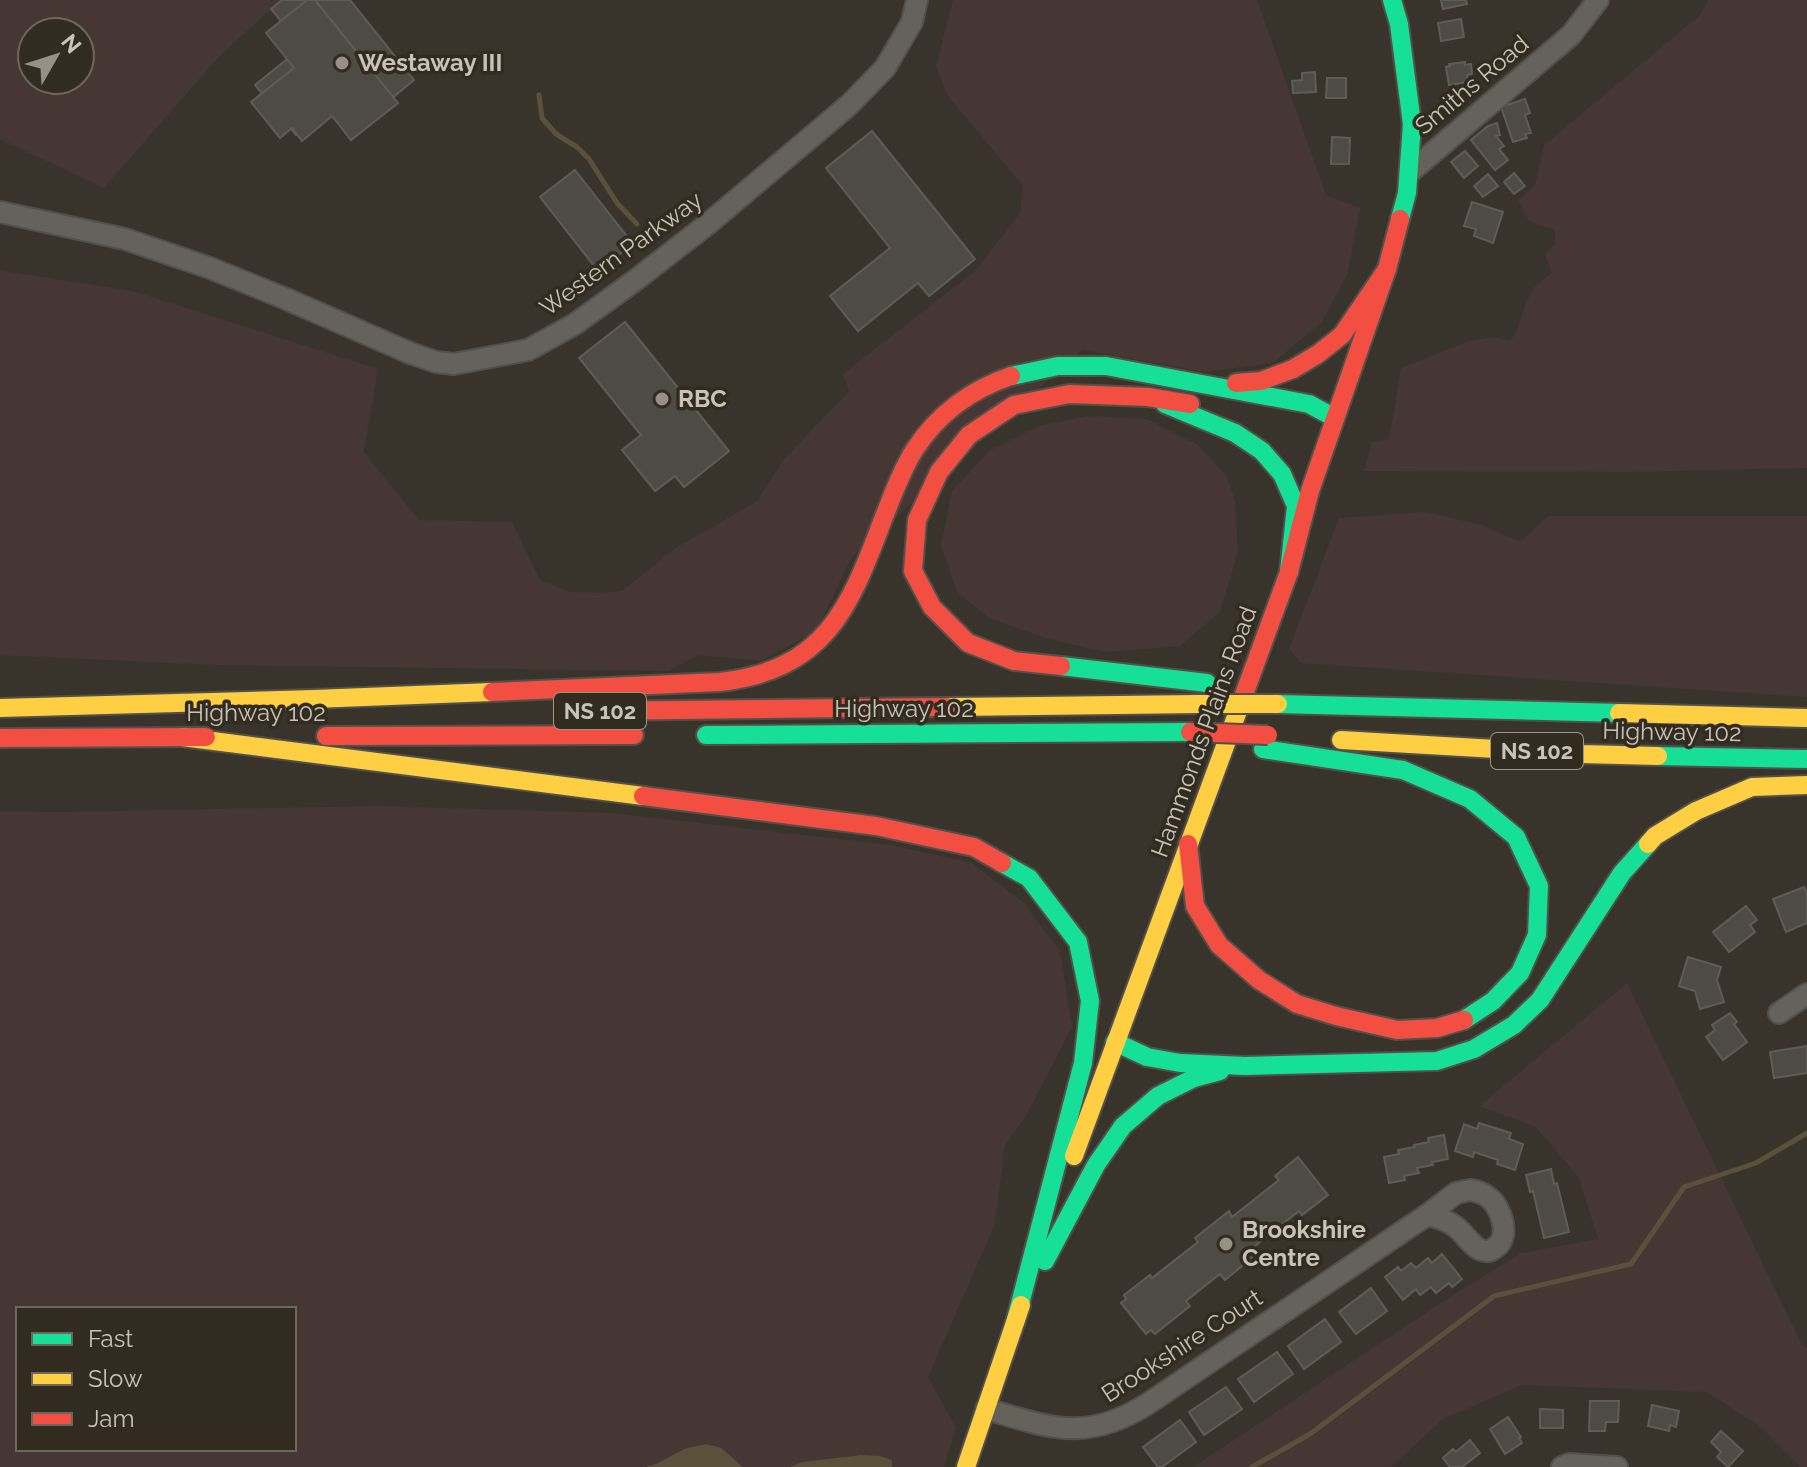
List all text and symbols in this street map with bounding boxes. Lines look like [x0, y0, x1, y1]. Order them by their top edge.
north arrow [16, 16, 96, 96]
text: N [56, 29, 87, 58]
street label: Smiths Road [1409, 29, 1534, 140]
place label: Westaway III [358, 48, 502, 77]
marker: Westaway III [333, 54, 351, 72]
street label: Western Parkway [534, 185, 708, 322]
place label: RBC [678, 384, 727, 413]
marker: RBC [653, 390, 671, 408]
street label: Hammonds Plains Road [1145, 602, 1262, 861]
road number: NS 102 [554, 693, 646, 729]
street label: Highway 102 [834, 694, 974, 723]
street label: Highway 102 [186, 698, 326, 727]
street label: Highway 102 [1602, 716, 1742, 747]
road number: NS 102 [1491, 733, 1583, 769]
place label: Brookshire Centre [1242, 1215, 1366, 1272]
marker: Brookshire Centre [1217, 1235, 1235, 1253]
street label: Brookshire Court [1096, 1283, 1268, 1408]
legend [16, 1307, 296, 1451]
text: Fast [88, 1324, 133, 1353]
text: Slow [88, 1364, 143, 1393]
text: Jam [88, 1404, 134, 1433]

